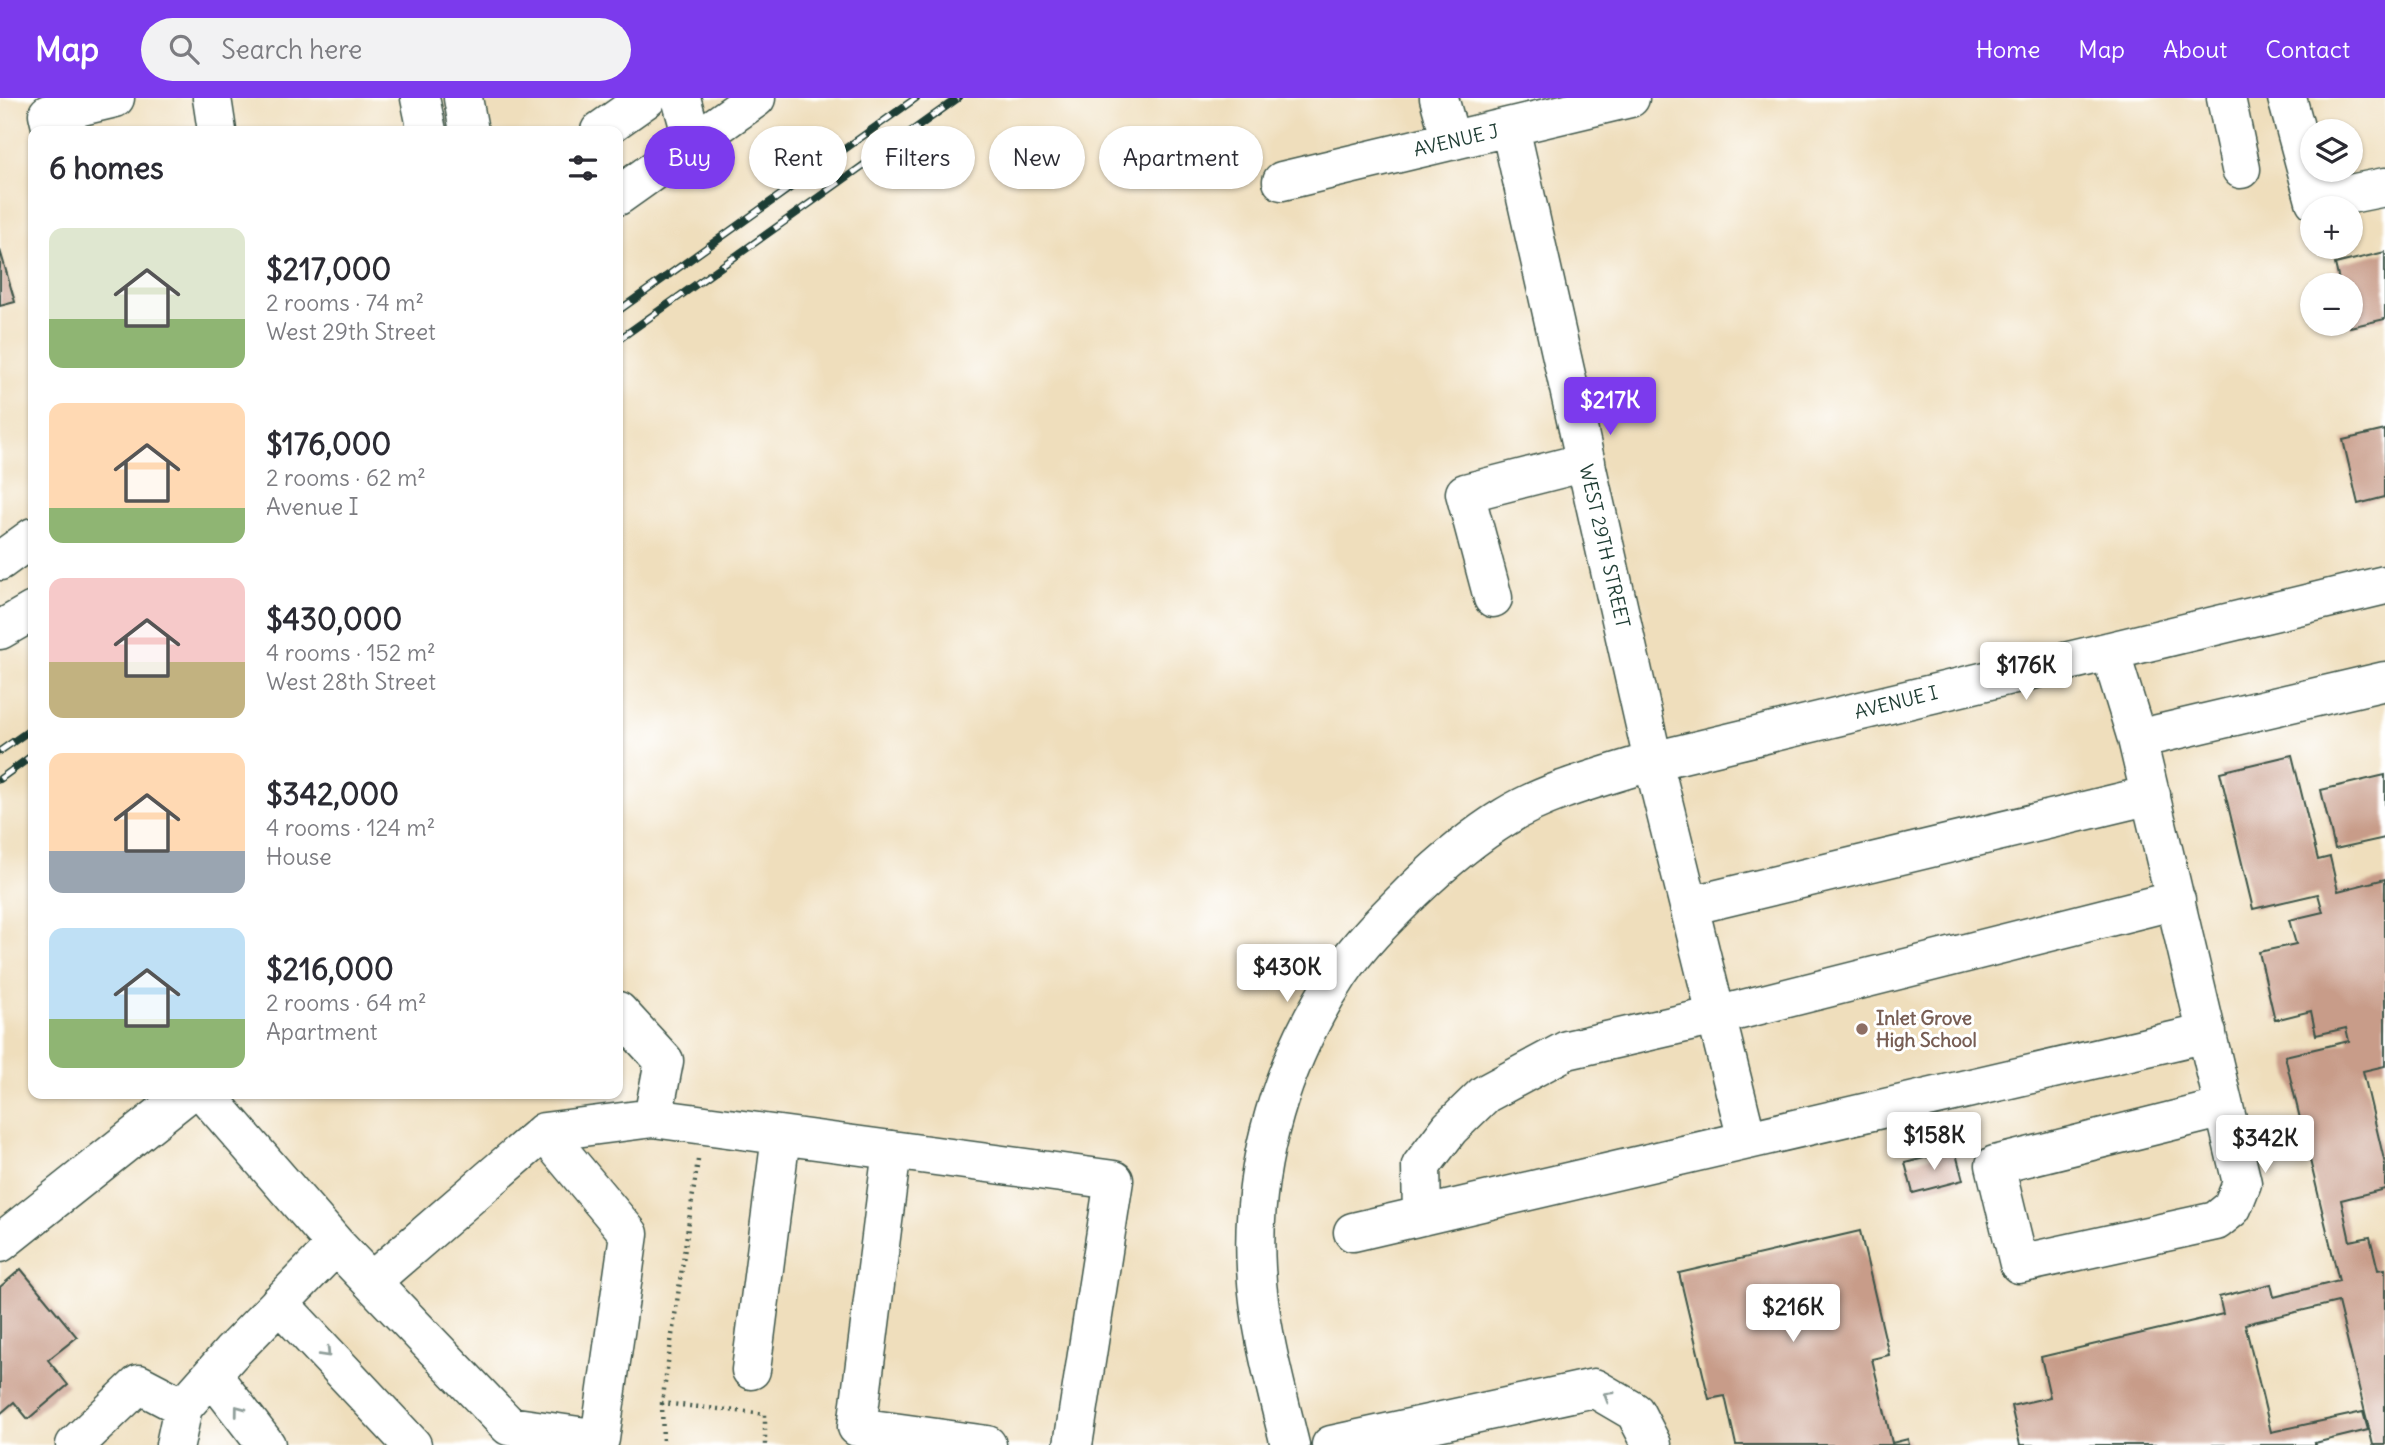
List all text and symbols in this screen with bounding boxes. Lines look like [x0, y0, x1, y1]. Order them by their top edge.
search box [141, 18, 631, 81]
text: Map [35, 28, 99, 70]
icon: search [165, 30, 203, 68]
text: Search here [221, 33, 362, 66]
text: Home [1976, 34, 2040, 64]
text: Map [2078, 34, 2125, 64]
text: About [2163, 34, 2227, 64]
text: Contact [2265, 34, 2350, 64]
street label: AVENUE J [1411, 119, 1501, 161]
map controls [2300, 119, 2363, 336]
button: layers [2300, 119, 2363, 182]
chip: Buy [644, 126, 735, 189]
chip: Rent [749, 126, 847, 189]
chip: Filters [861, 126, 975, 189]
chip: New [989, 126, 1085, 189]
chip: Apartment [1099, 126, 1263, 189]
text: 6 homes [49, 149, 164, 187]
icon: filters [564, 149, 602, 187]
button: + [2300, 196, 2363, 259]
text: $217,000 [266, 250, 391, 288]
icon: home [105, 256, 189, 340]
button: − [2300, 273, 2363, 336]
text: 2 rooms · 74 m² [266, 288, 424, 317]
text: West 29th Street [266, 317, 436, 346]
pin: $217K [1561, 378, 1659, 437]
text: $217K [1580, 385, 1640, 414]
text: $176,000 [266, 425, 391, 463]
icon: home [105, 431, 189, 515]
street label: WEST 29TH STREET [1575, 462, 1636, 630]
text: 2 rooms · 62 m² [266, 463, 426, 492]
text: Avenue I [266, 492, 359, 521]
text: $430,000 [266, 600, 402, 638]
icon: home [105, 606, 189, 690]
text: 4 rooms · 152 m² [266, 638, 436, 667]
pin: $176K [1977, 642, 2075, 702]
text: $176K [1996, 650, 2056, 679]
text: West 28th Street [266, 667, 436, 696]
street label: AVENUE I [1852, 680, 1940, 724]
text: $342,000 [266, 775, 399, 813]
icon: home [105, 781, 189, 865]
text: 4 rooms · 124 m² [266, 813, 435, 842]
text: House [266, 842, 332, 871]
pin: $430K [1238, 944, 1336, 1004]
text: $216,000 [266, 950, 394, 988]
text: $430K [1253, 952, 1321, 981]
icon: home [105, 956, 189, 1040]
text: 2 rooms · 64 m² [266, 988, 427, 1017]
place label: Inlet Grove High School [1876, 1006, 1977, 1052]
text: Apartment [266, 1017, 378, 1046]
marker: Inlet Grove High School [1854, 1021, 1870, 1037]
pin: $158K [1885, 1112, 1983, 1172]
pin: $342K [2216, 1116, 2314, 1175]
text: $158K [1903, 1120, 1965, 1149]
text: $342K [2232, 1123, 2298, 1152]
pin: $216K [1744, 1284, 1842, 1344]
text: $216K [1762, 1292, 1824, 1321]
one-way arrow [318, 1345, 330, 1358]
one-way arrow [1603, 1391, 1615, 1404]
one-way arrow [234, 1405, 247, 1418]

